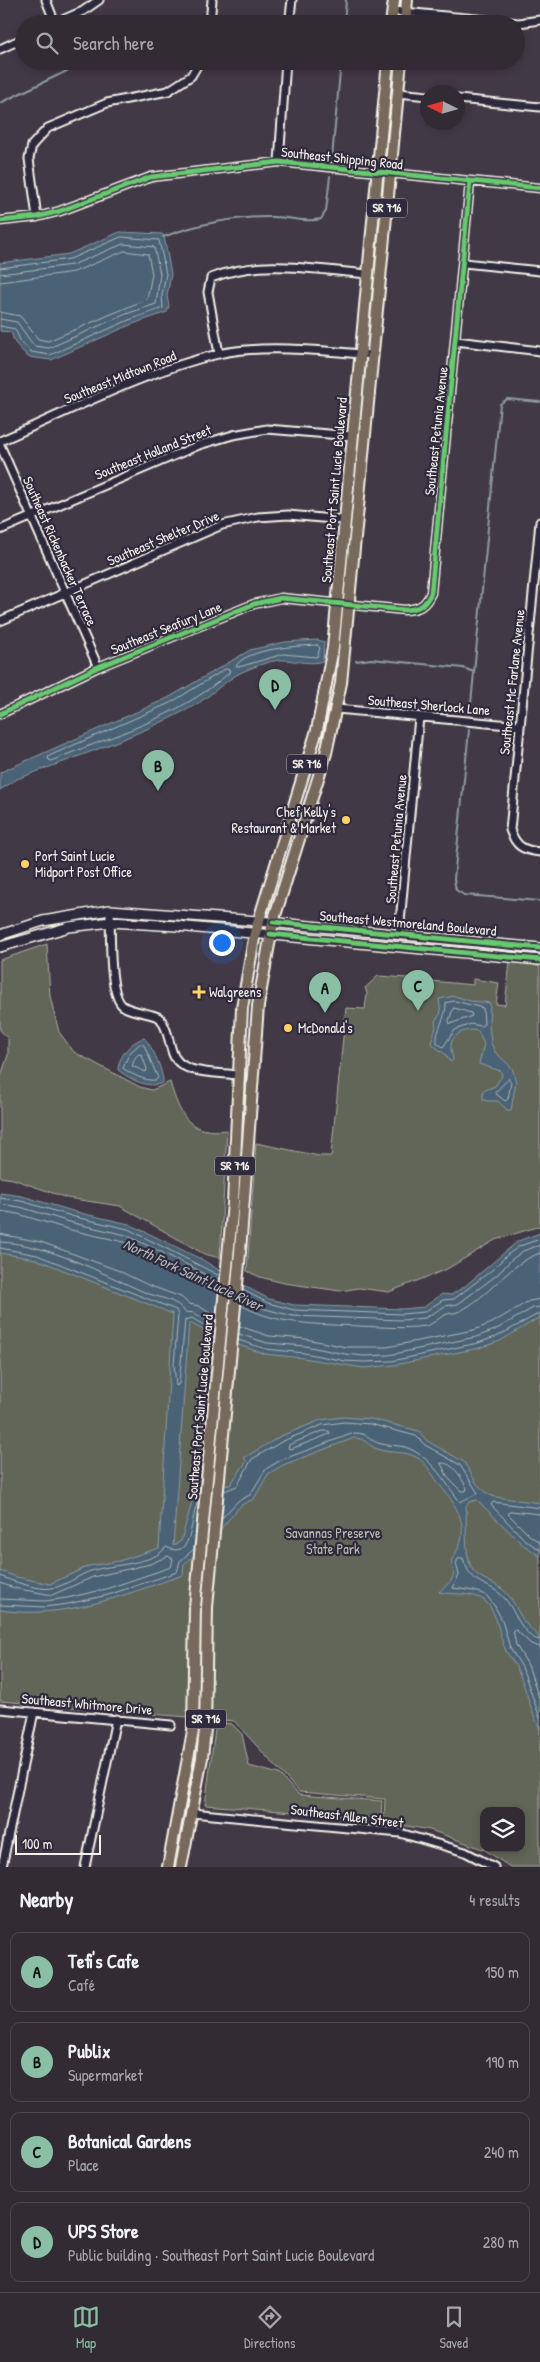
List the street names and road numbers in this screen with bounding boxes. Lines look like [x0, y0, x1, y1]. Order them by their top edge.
street label: Southeast Shipping Road [280, 142, 404, 174]
road number: SR 716 [367, 198, 407, 218]
street label: Southeast Midtown Road [61, 345, 179, 408]
street label: Southeast Petunia Avenue [419, 365, 452, 496]
street label: Southeast Port Saint Lucie Boulevard [316, 396, 351, 583]
street label: Southeast Holland Street [92, 419, 214, 484]
street label: Southeast Rickenbacker Terrace [19, 473, 102, 629]
street label: Southeast Shelter Drive [104, 505, 222, 570]
street label: Southeast Seafury Lane [108, 596, 225, 659]
street label: Southeast Mc Farlane Avenue [494, 608, 529, 755]
street label: Southeast Sherlock Lane [367, 690, 491, 719]
road number: SR 716 [287, 754, 327, 774]
street label: Southeast Petunia Avenue [380, 773, 411, 904]
street label: Southeast Westmoreland Boulevard [319, 905, 498, 940]
road number: SR 716 [215, 1156, 255, 1176]
street label: Southeast Port Saint Lucie Boulevard [182, 1313, 217, 1500]
street label: Southeast Whitmore Drive [21, 1688, 154, 1719]
road number: SR 716 [186, 1710, 226, 1728]
street label: Southeast Allen Street [290, 1799, 405, 1832]

